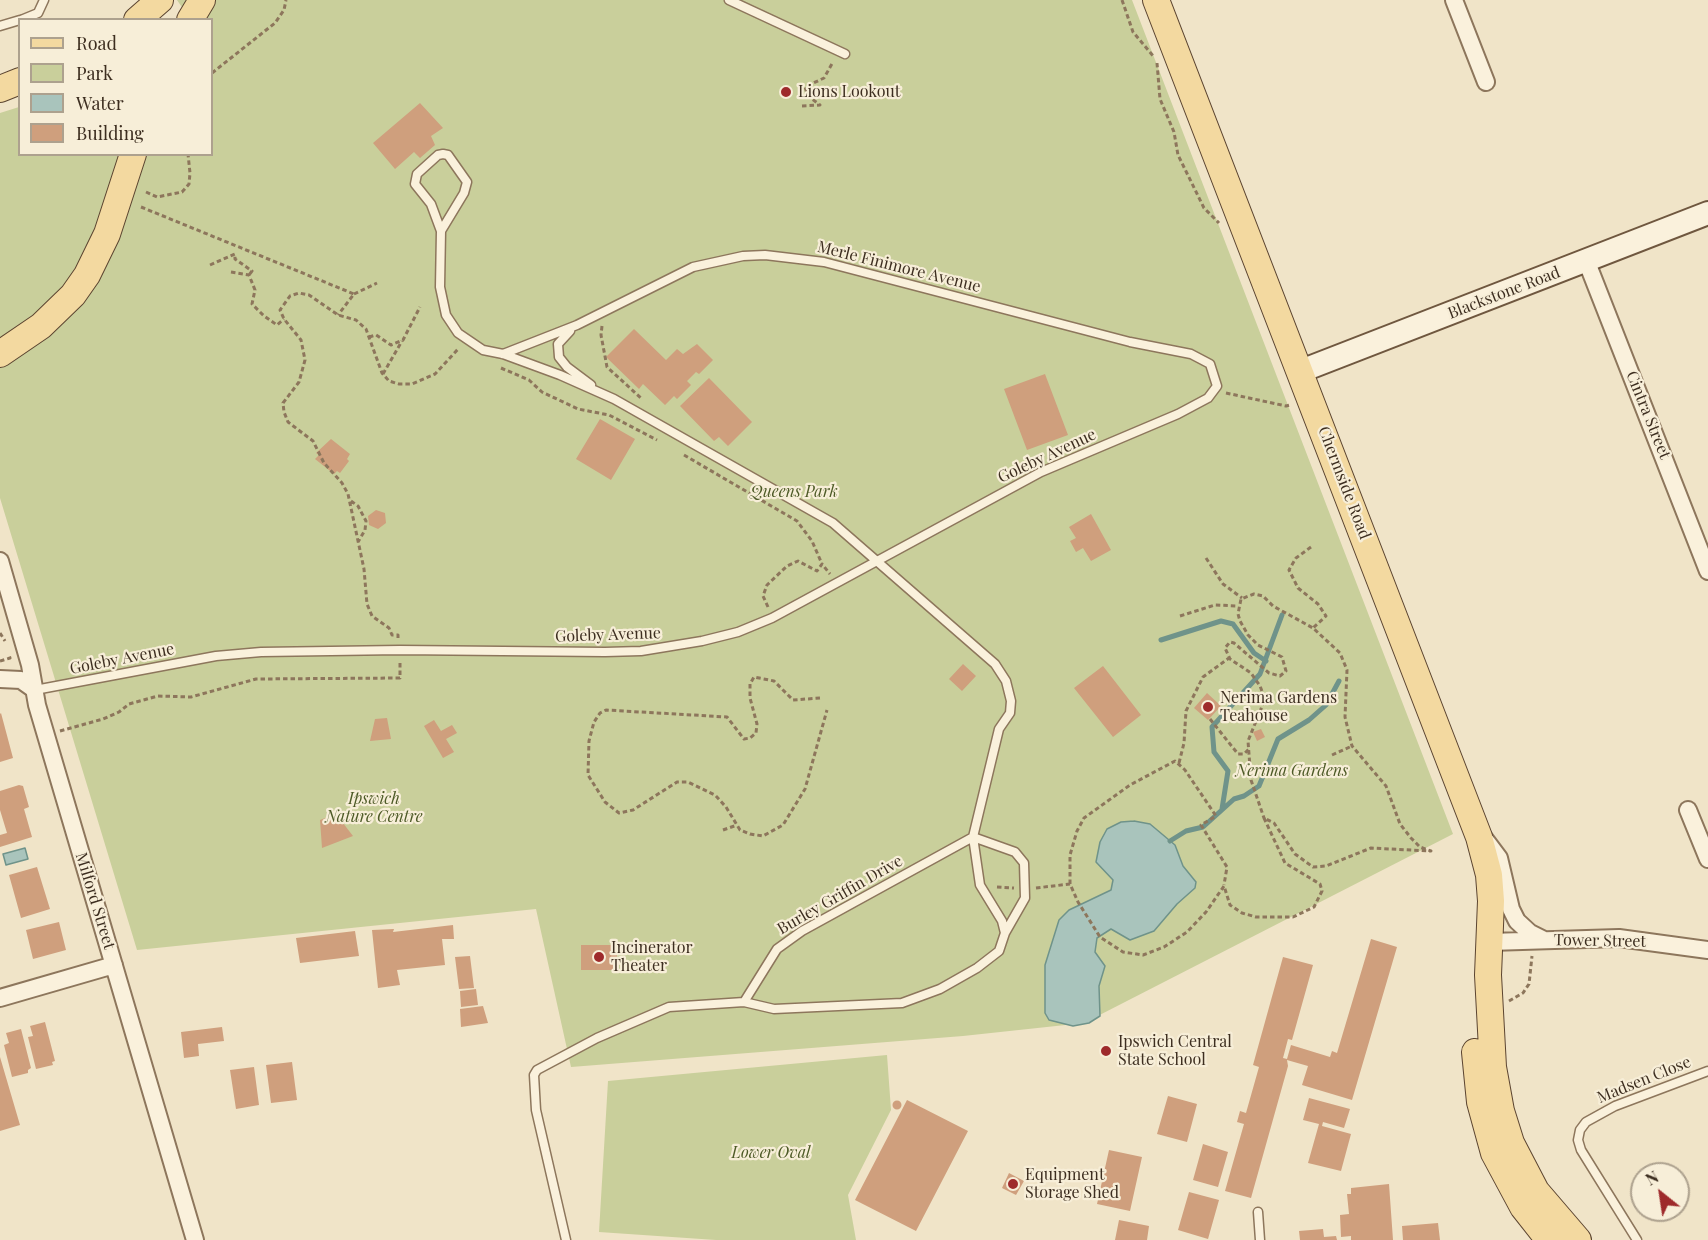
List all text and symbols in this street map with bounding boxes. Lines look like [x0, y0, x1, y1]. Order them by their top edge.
legend [18, 18, 213, 156]
text: Road [76, 31, 117, 55]
text: Park [76, 61, 113, 85]
place label: Lions Lookout [798, 82, 900, 102]
marker: Lions Lookout [779, 85, 793, 99]
text: Water [76, 91, 124, 115]
text: Building [76, 121, 144, 145]
street label: Merle Finimore Avenue [815, 237, 983, 297]
street label: Blackstone Road [1445, 263, 1563, 323]
street label: Cintra Street [1622, 368, 1674, 462]
street label: Chermside Road [1314, 424, 1374, 542]
street label: Goleby Avenue [995, 425, 1099, 487]
park label: Queens Park [750, 482, 838, 502]
street label: Goleby Avenue [555, 624, 661, 646]
street label: Goleby Avenue [68, 639, 176, 679]
place label: Nerima Gardens Teahouse [1220, 688, 1337, 726]
marker: Nerima Gardens Teahouse [1201, 700, 1215, 714]
park label: Nerima Gardens [1236, 761, 1348, 781]
park label: Ipswich Nature Centre [325, 789, 423, 827]
street label: Milford Street [71, 850, 119, 952]
street label: Burley Griffin Drive [774, 851, 906, 939]
street label: Tower Street [1554, 931, 1646, 951]
place label: Incinerator Theater [611, 938, 693, 976]
marker: Incinerator Theater [592, 950, 606, 964]
place label: Ipswich Central State School [1118, 1032, 1232, 1070]
marker: Ipswich Central State School [1099, 1044, 1113, 1058]
street label: Madsen Close [1594, 1052, 1694, 1108]
park label: Lower Oval [732, 1143, 810, 1163]
north arrow [1630, 1162, 1690, 1222]
place label: Equipment Storage Shed [1025, 1165, 1119, 1203]
text: N [1641, 1166, 1662, 1190]
marker: Equipment Storage Shed [1006, 1177, 1020, 1191]

